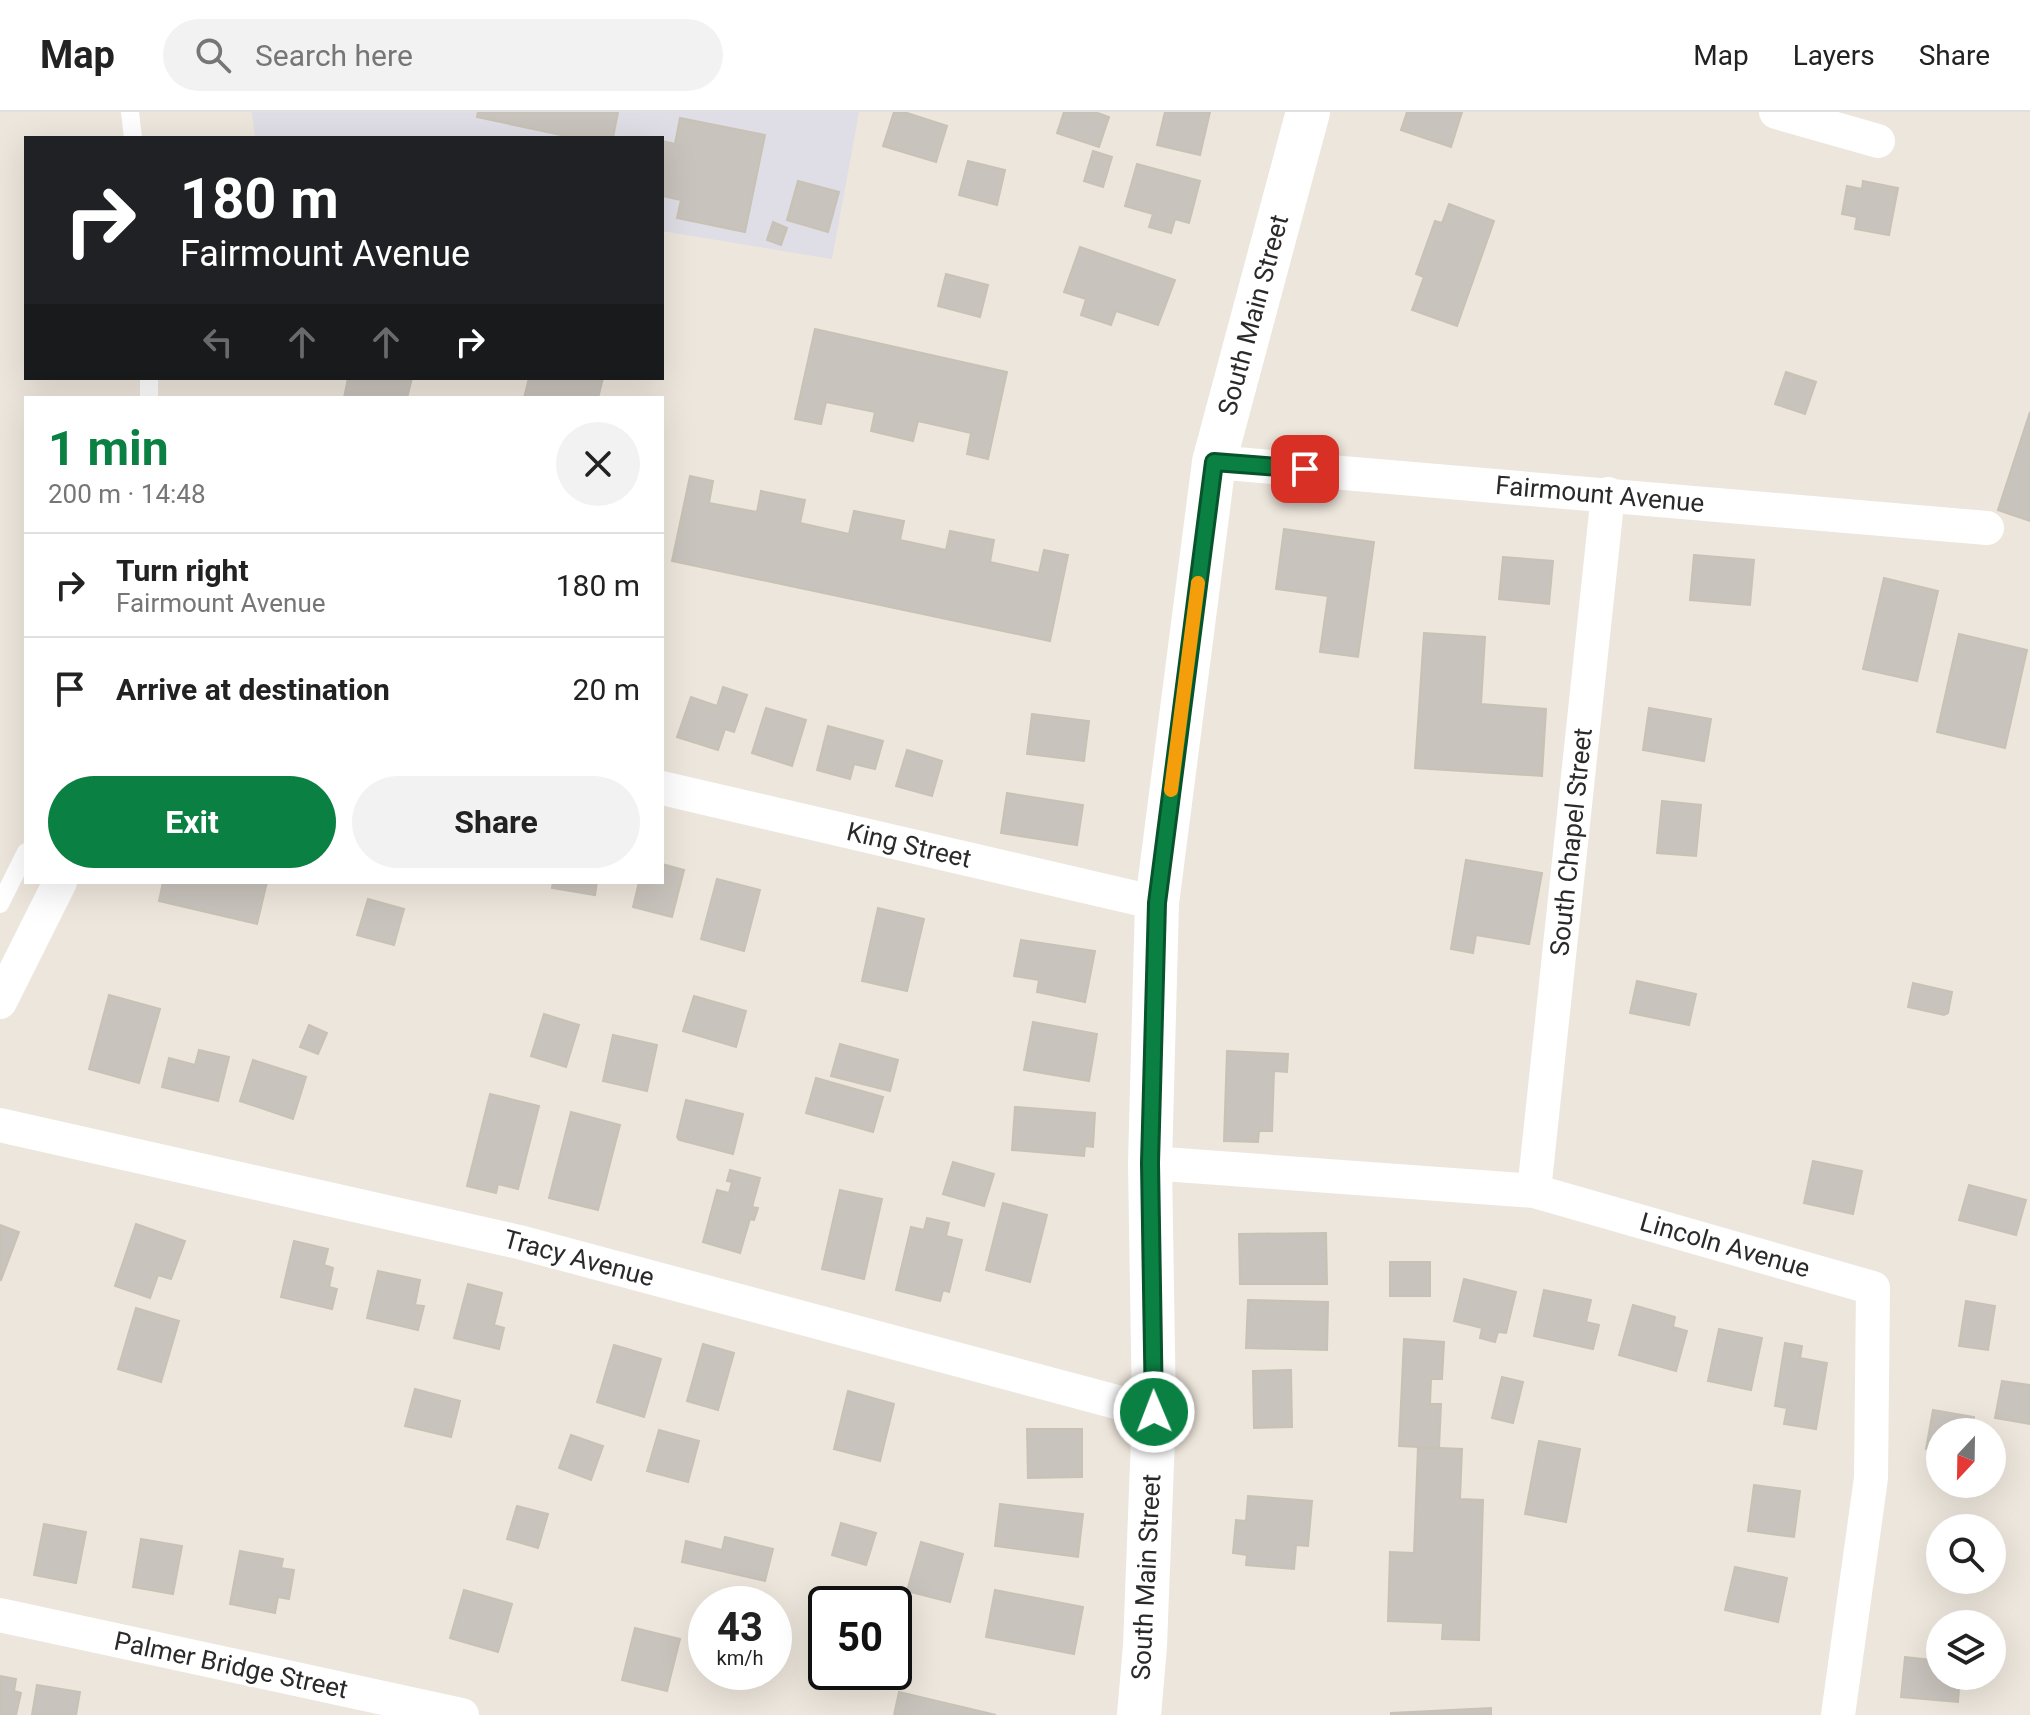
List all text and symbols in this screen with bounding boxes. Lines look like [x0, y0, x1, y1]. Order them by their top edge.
search box [163, 19, 723, 91]
text: Map [40, 33, 115, 77]
icon: search [191, 33, 235, 77]
text: Search here [255, 38, 413, 73]
text: Map [1693, 39, 1749, 72]
text: Layers [1793, 39, 1875, 72]
text: Share [1919, 39, 1990, 72]
text: 180 m [180, 166, 339, 232]
icon: right [48, 168, 152, 272]
street label: South Main Street [1212, 211, 1294, 419]
text: Fairmount Avenue [180, 233, 470, 275]
icon: left [196, 320, 240, 364]
icon: ahead [280, 320, 324, 364]
icon: ahead [364, 320, 408, 364]
icon: right [448, 320, 492, 364]
text: 1 min [48, 420, 169, 477]
button: close [556, 422, 640, 506]
pin [1271, 435, 1339, 503]
icon: arrive [1283, 447, 1327, 491]
street label: Fairmount Avenue [1494, 470, 1706, 518]
text: 200 m · 14:48 [48, 479, 206, 509]
text: Turn right [116, 553, 249, 588]
icon: right [48, 563, 92, 607]
text: 180 m [556, 568, 640, 603]
text: Fairmount Avenue [116, 588, 326, 618]
icon: arrive [48, 667, 92, 711]
text: Arrive at destination [116, 672, 390, 707]
text: 20 m [573, 672, 640, 707]
street label: South Chapel Street [1544, 727, 1598, 957]
button: Exit [48, 776, 336, 868]
button: Share [352, 776, 640, 868]
street label: King Street [844, 816, 974, 874]
street label: Lincoln Avenue [1637, 1206, 1813, 1284]
street label: Tracy Avenue [501, 1224, 657, 1292]
position arrow [1112, 1370, 1196, 1454]
north arrow [1926, 1418, 2006, 1498]
map controls [1926, 1418, 2006, 1690]
street label: South Main Street [1126, 1473, 1166, 1681]
button: search [1926, 1514, 2006, 1594]
speed limit sign: 50 [808, 1586, 912, 1690]
text: 43 [717, 1604, 763, 1651]
button: layers [1926, 1610, 2006, 1690]
street label: Palmer Bridge Street [111, 1626, 351, 1704]
text: km/h [717, 1646, 763, 1670]

